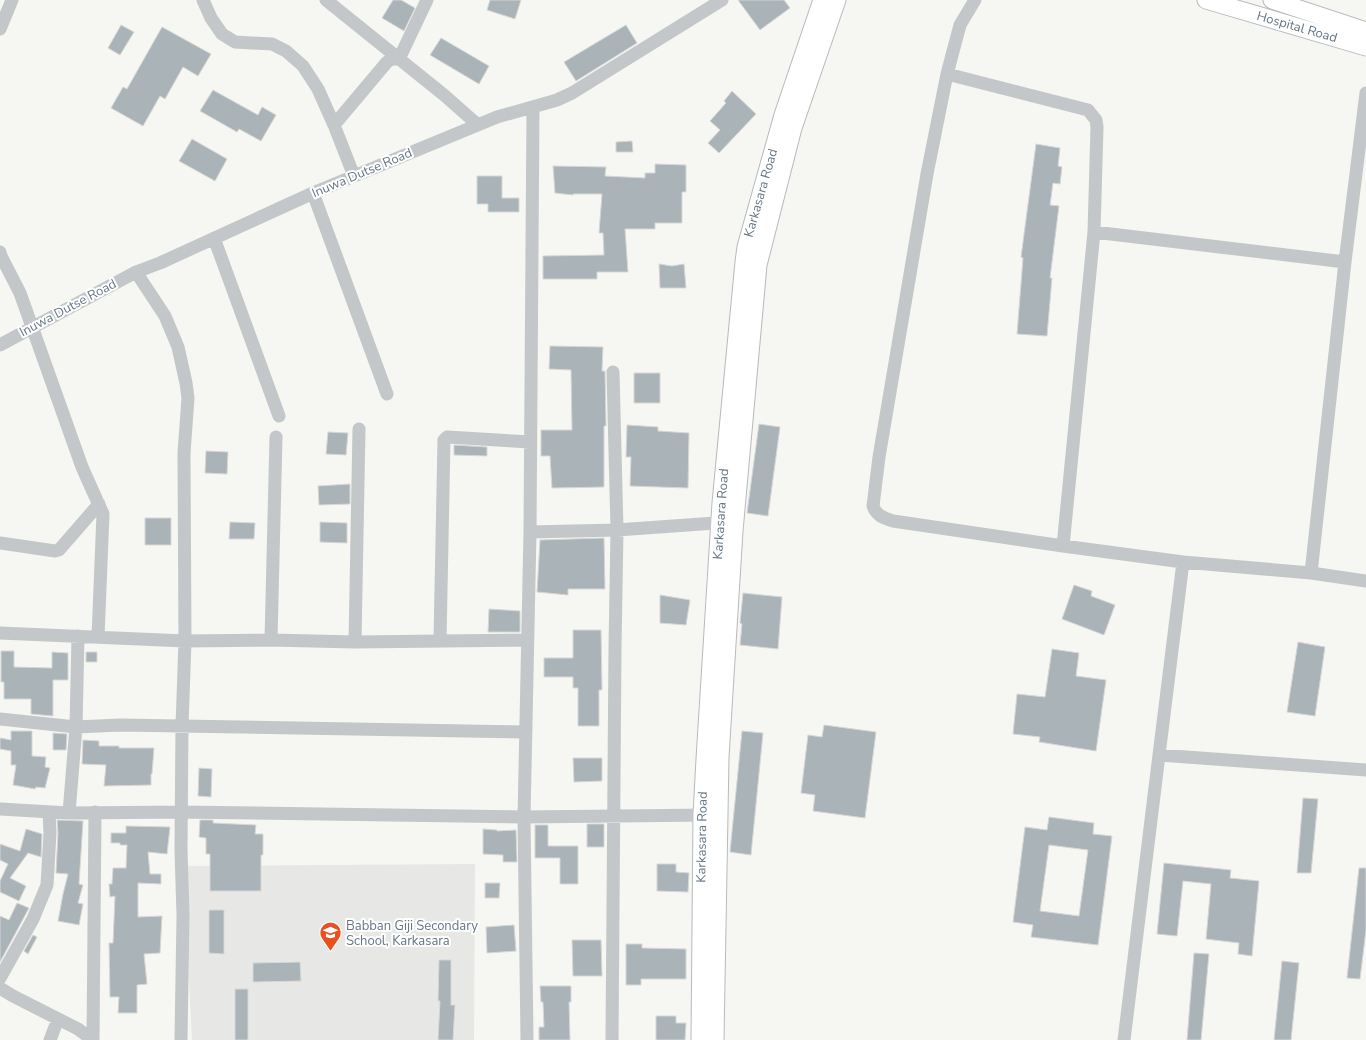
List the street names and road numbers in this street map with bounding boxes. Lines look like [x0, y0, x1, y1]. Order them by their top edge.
street label: Hospital Road [1255, 7, 1339, 47]
street label: Inuwa Dutse Road [309, 144, 415, 202]
street label: Karkasara Road [740, 147, 782, 239]
street label: Inuwa Dutse Road [16, 275, 120, 341]
street label: Karkasara Road [709, 468, 733, 560]
street label: Karkasara Road [692, 791, 712, 883]

